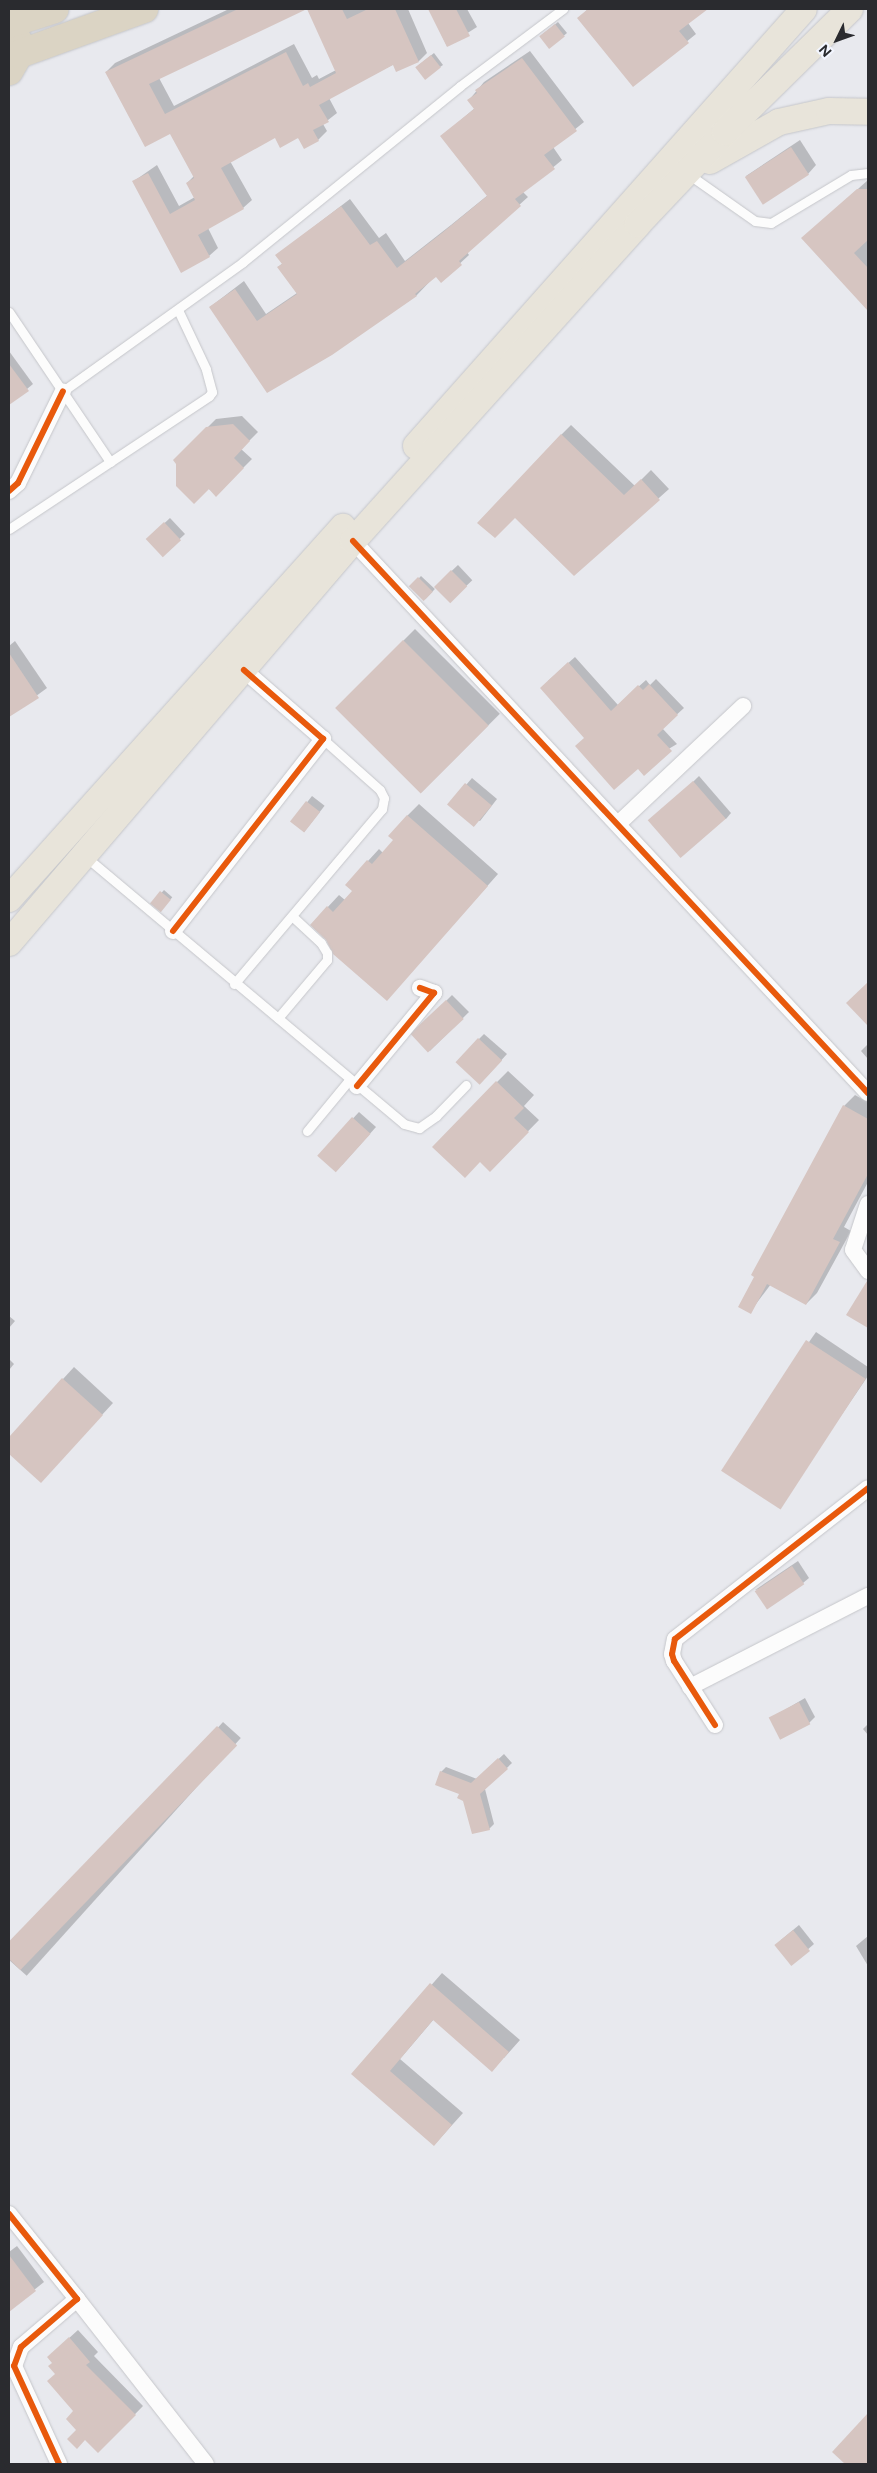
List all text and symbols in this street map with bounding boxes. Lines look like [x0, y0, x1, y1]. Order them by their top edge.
north arrow [812, 15, 862, 65]
text: N [816, 41, 835, 60]

